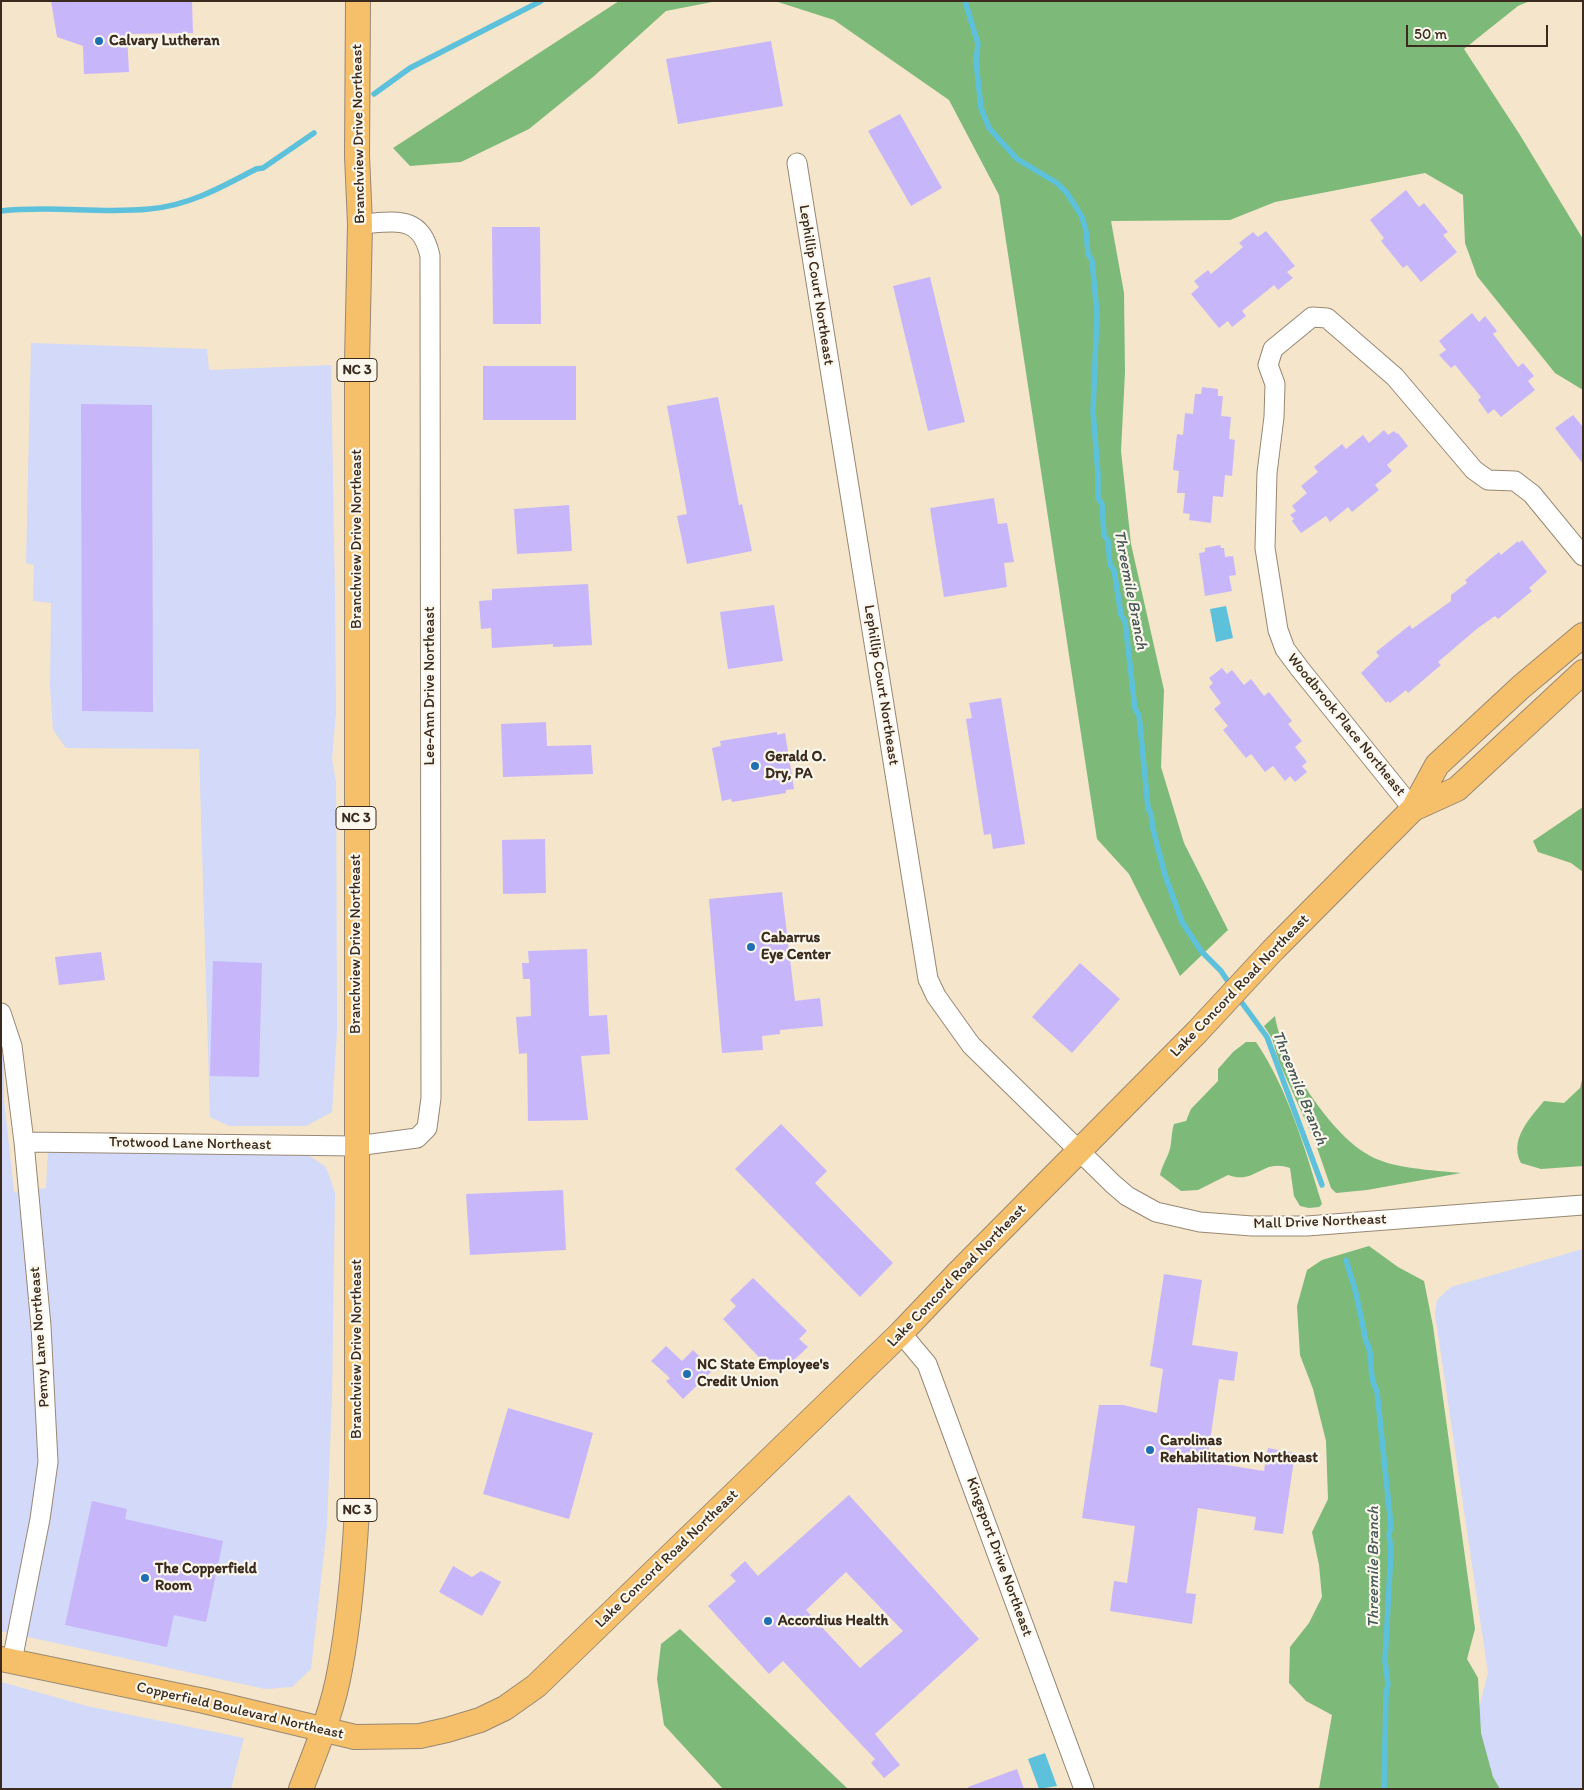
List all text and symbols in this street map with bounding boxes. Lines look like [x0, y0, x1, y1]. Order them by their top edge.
scale bar [1409, 15, 1552, 47]
text: 50 m [1414, 25, 1447, 43]
place label: Calvary Lutheran [109, 32, 220, 50]
marker: Calvary Lutheran [93, 35, 105, 47]
street label: Branchview Drive Northeast [348, 44, 370, 224]
street label: Lephillip Court Northeast [794, 203, 838, 367]
road number: NC 3 [337, 358, 377, 382]
street label: Branchview Drive Northeast [348, 449, 366, 629]
water label: Threemile Branch [1109, 528, 1151, 652]
street label: Lephillip Court Northeast [859, 603, 903, 767]
street label: Lee-Ann Drive Northeast [421, 606, 439, 766]
street label: Woodbrook Place Northeast [1283, 650, 1409, 800]
place label: Gerald O. Dry, PA [765, 748, 826, 783]
marker: Gerald O. Dry, PA [749, 760, 761, 772]
road number: NC 3 [336, 806, 376, 830]
street label: Branchview Drive Northeast [347, 854, 365, 1034]
street label: Lake Concord Road Northeast [1167, 911, 1313, 1061]
place label: Cabarrus Eye Center [761, 929, 831, 964]
marker: Cabarrus Eye Center [745, 941, 757, 953]
water label: Threemile Branch [1267, 1028, 1331, 1148]
street label: Trotwood Lane Northeast [109, 1134, 271, 1154]
street label: Lake Concord Road Northeast [884, 1201, 1030, 1351]
street label: Mall Drive Northeast [1253, 1211, 1387, 1233]
street label: Branchview Drive Northeast [348, 1259, 366, 1439]
street label: Penny Lane Northeast [26, 1266, 54, 1408]
place label: NC State Employee's Credit Union [697, 1356, 829, 1391]
marker: NC State Employee's Credit Union [681, 1368, 693, 1380]
place label: Carolinas Rehabilitation Northeast [1160, 1432, 1318, 1467]
marker: Carolinas Rehabilitation Northeast [1144, 1444, 1156, 1456]
street label: Kingsport Drive Northeast [962, 1475, 1036, 1639]
street label: Lake Concord Road Northeast [592, 1486, 742, 1632]
road number: NC 3 [337, 1498, 377, 1522]
water label: Threemile Branch [1364, 1506, 1384, 1628]
place label: The Copperfield Room [155, 1560, 257, 1595]
marker: The Copperfield Room [139, 1572, 151, 1584]
place label: Accordius Health [778, 1612, 888, 1630]
marker: Accordius Health [762, 1615, 774, 1627]
street label: Copperfield Boulevard Northeast [135, 1678, 345, 1744]

